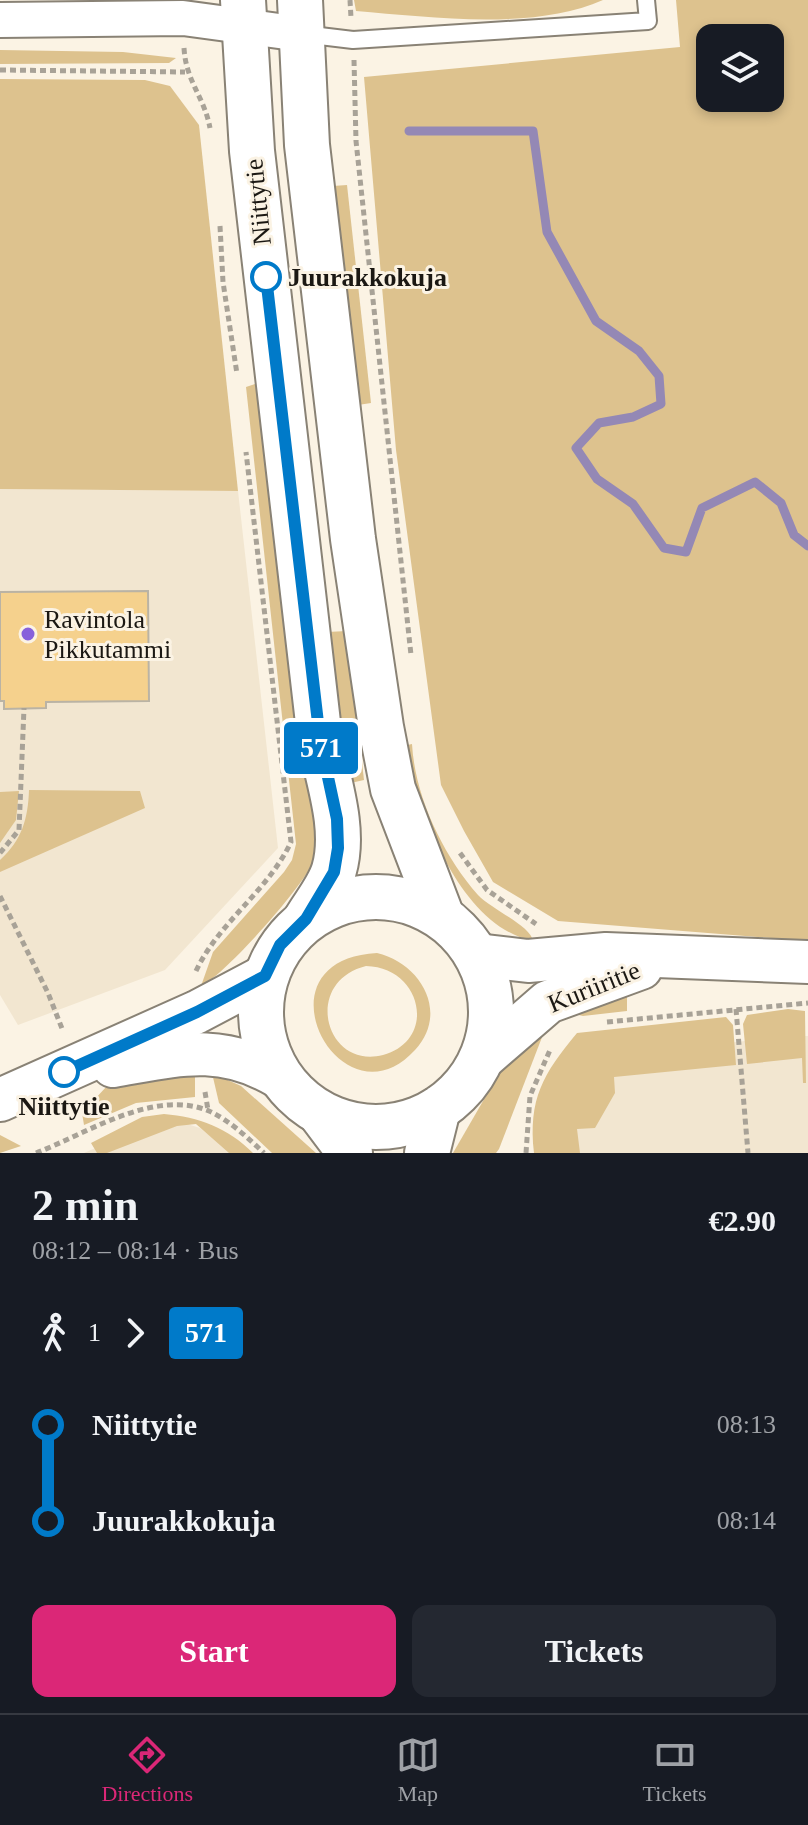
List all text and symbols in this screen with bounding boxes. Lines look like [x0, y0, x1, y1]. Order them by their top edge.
map controls [696, 24, 784, 112]
button: layers [696, 24, 784, 112]
street label: Niittytie [239, 157, 277, 247]
marker: Juurakkokuja [251, 262, 281, 292]
place label: Juurakkokuja [288, 263, 447, 292]
place label: Ravintola Pikkutammi [44, 605, 171, 664]
marker: Ravintola Pikkutammi [19, 625, 37, 643]
line badge: 571 [275, 722, 367, 774]
text: 571 [300, 732, 342, 763]
street label: Kuriiritie [544, 955, 644, 1019]
marker: Niittytie [49, 1057, 79, 1087]
place label: Niittytie [19, 1092, 109, 1121]
text: 2 min [32, 1181, 138, 1230]
text: €2.90 [709, 1204, 776, 1237]
text: 08:12 – 08:14 · Bus [32, 1236, 239, 1265]
icon: walk [32, 1311, 76, 1355]
icon: forward [113, 1311, 157, 1355]
text: 571 [185, 1317, 227, 1348]
text: 1 [88, 1318, 101, 1347]
text: Niittytie [92, 1408, 197, 1441]
text: 08:13 [717, 1410, 776, 1439]
text: Juurakkokuja [92, 1504, 275, 1537]
text: 08:14 [717, 1506, 776, 1535]
button: Start [32, 1605, 396, 1697]
button: Tickets [412, 1605, 776, 1697]
tab: Directions [101, 1733, 193, 1807]
tab: Map [396, 1733, 440, 1807]
tab: Tickets [643, 1733, 707, 1807]

